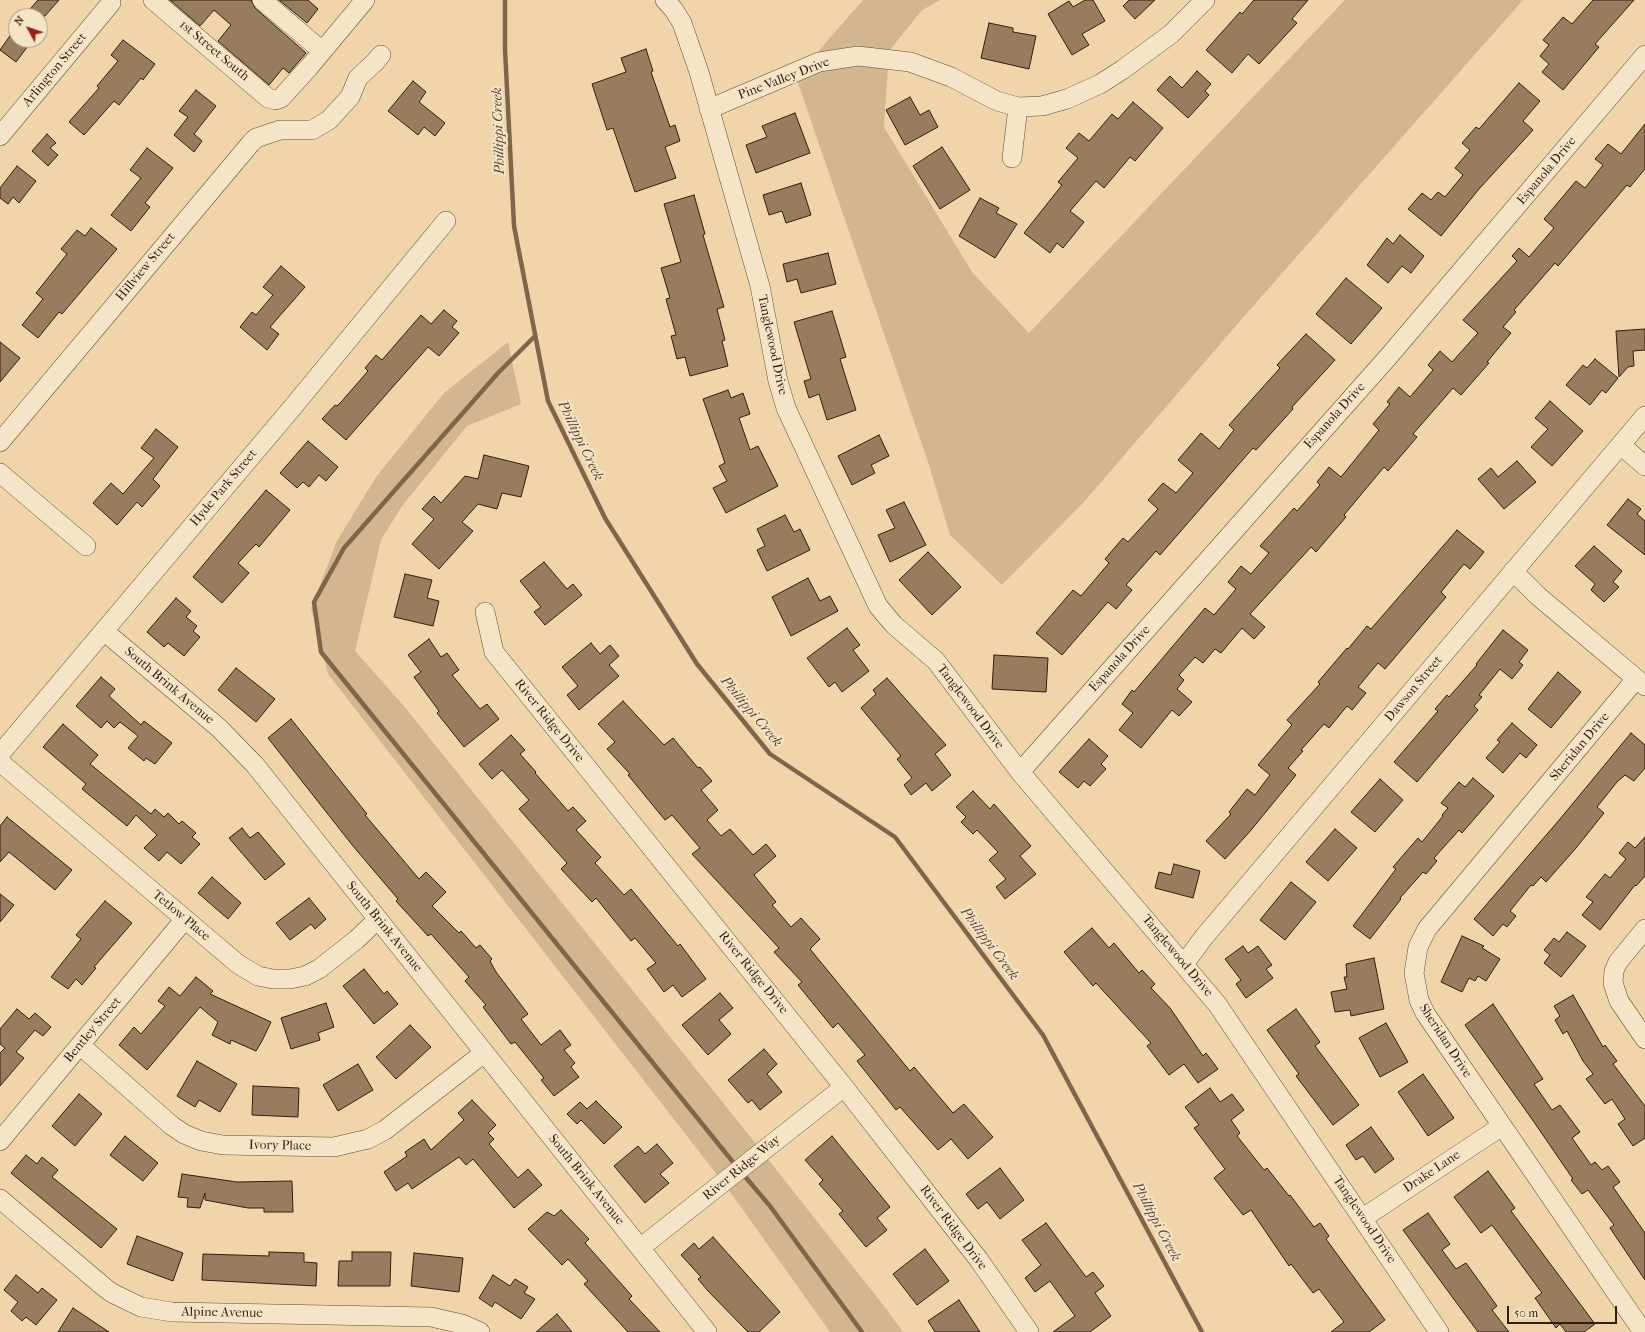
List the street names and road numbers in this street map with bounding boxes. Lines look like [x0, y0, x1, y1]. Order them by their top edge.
street label: 1st Street South [176, 17, 252, 85]
street label: Arlington Street [20, 30, 90, 110]
street label: Pine Valley Drive [736, 54, 832, 104]
street label: Espanola Drive [1514, 134, 1580, 208]
street label: Hillview Street [113, 230, 179, 304]
street label: Tanglewood Drive [754, 293, 790, 397]
street label: Espanola Drive [1301, 380, 1369, 452]
street label: Hyde Park Street [187, 446, 261, 530]
street label: Espanola Drive [1086, 623, 1154, 695]
street label: South Brink Avenue [121, 644, 217, 728]
street label: Dawson Street [1382, 653, 1446, 725]
street label: Tanglewood Drive [933, 661, 1007, 753]
street label: River Ridge Drive [511, 676, 587, 766]
street label: Sheridan Drive [1547, 709, 1613, 785]
street label: South Brink Avenue [343, 879, 425, 975]
street label: Tetlow Place [149, 887, 213, 945]
street label: Tanglewood Drive [1138, 912, 1216, 1000]
street label: River Ridge Drive [715, 928, 791, 1018]
street label: Bentley Street [61, 994, 125, 1066]
street label: Sheridan Drive [1415, 1001, 1475, 1081]
street label: South Brink Avenue [545, 1132, 627, 1228]
street label: River Ridge Way [700, 1132, 784, 1204]
street label: Ivory Place [249, 1138, 311, 1154]
street label: Drake Lane [1401, 1147, 1463, 1197]
street label: Tanglewood Drive [1329, 1173, 1399, 1267]
street label: River Ridge Drive [916, 1182, 990, 1274]
street label: Alpine Avenue [181, 1304, 263, 1322]

